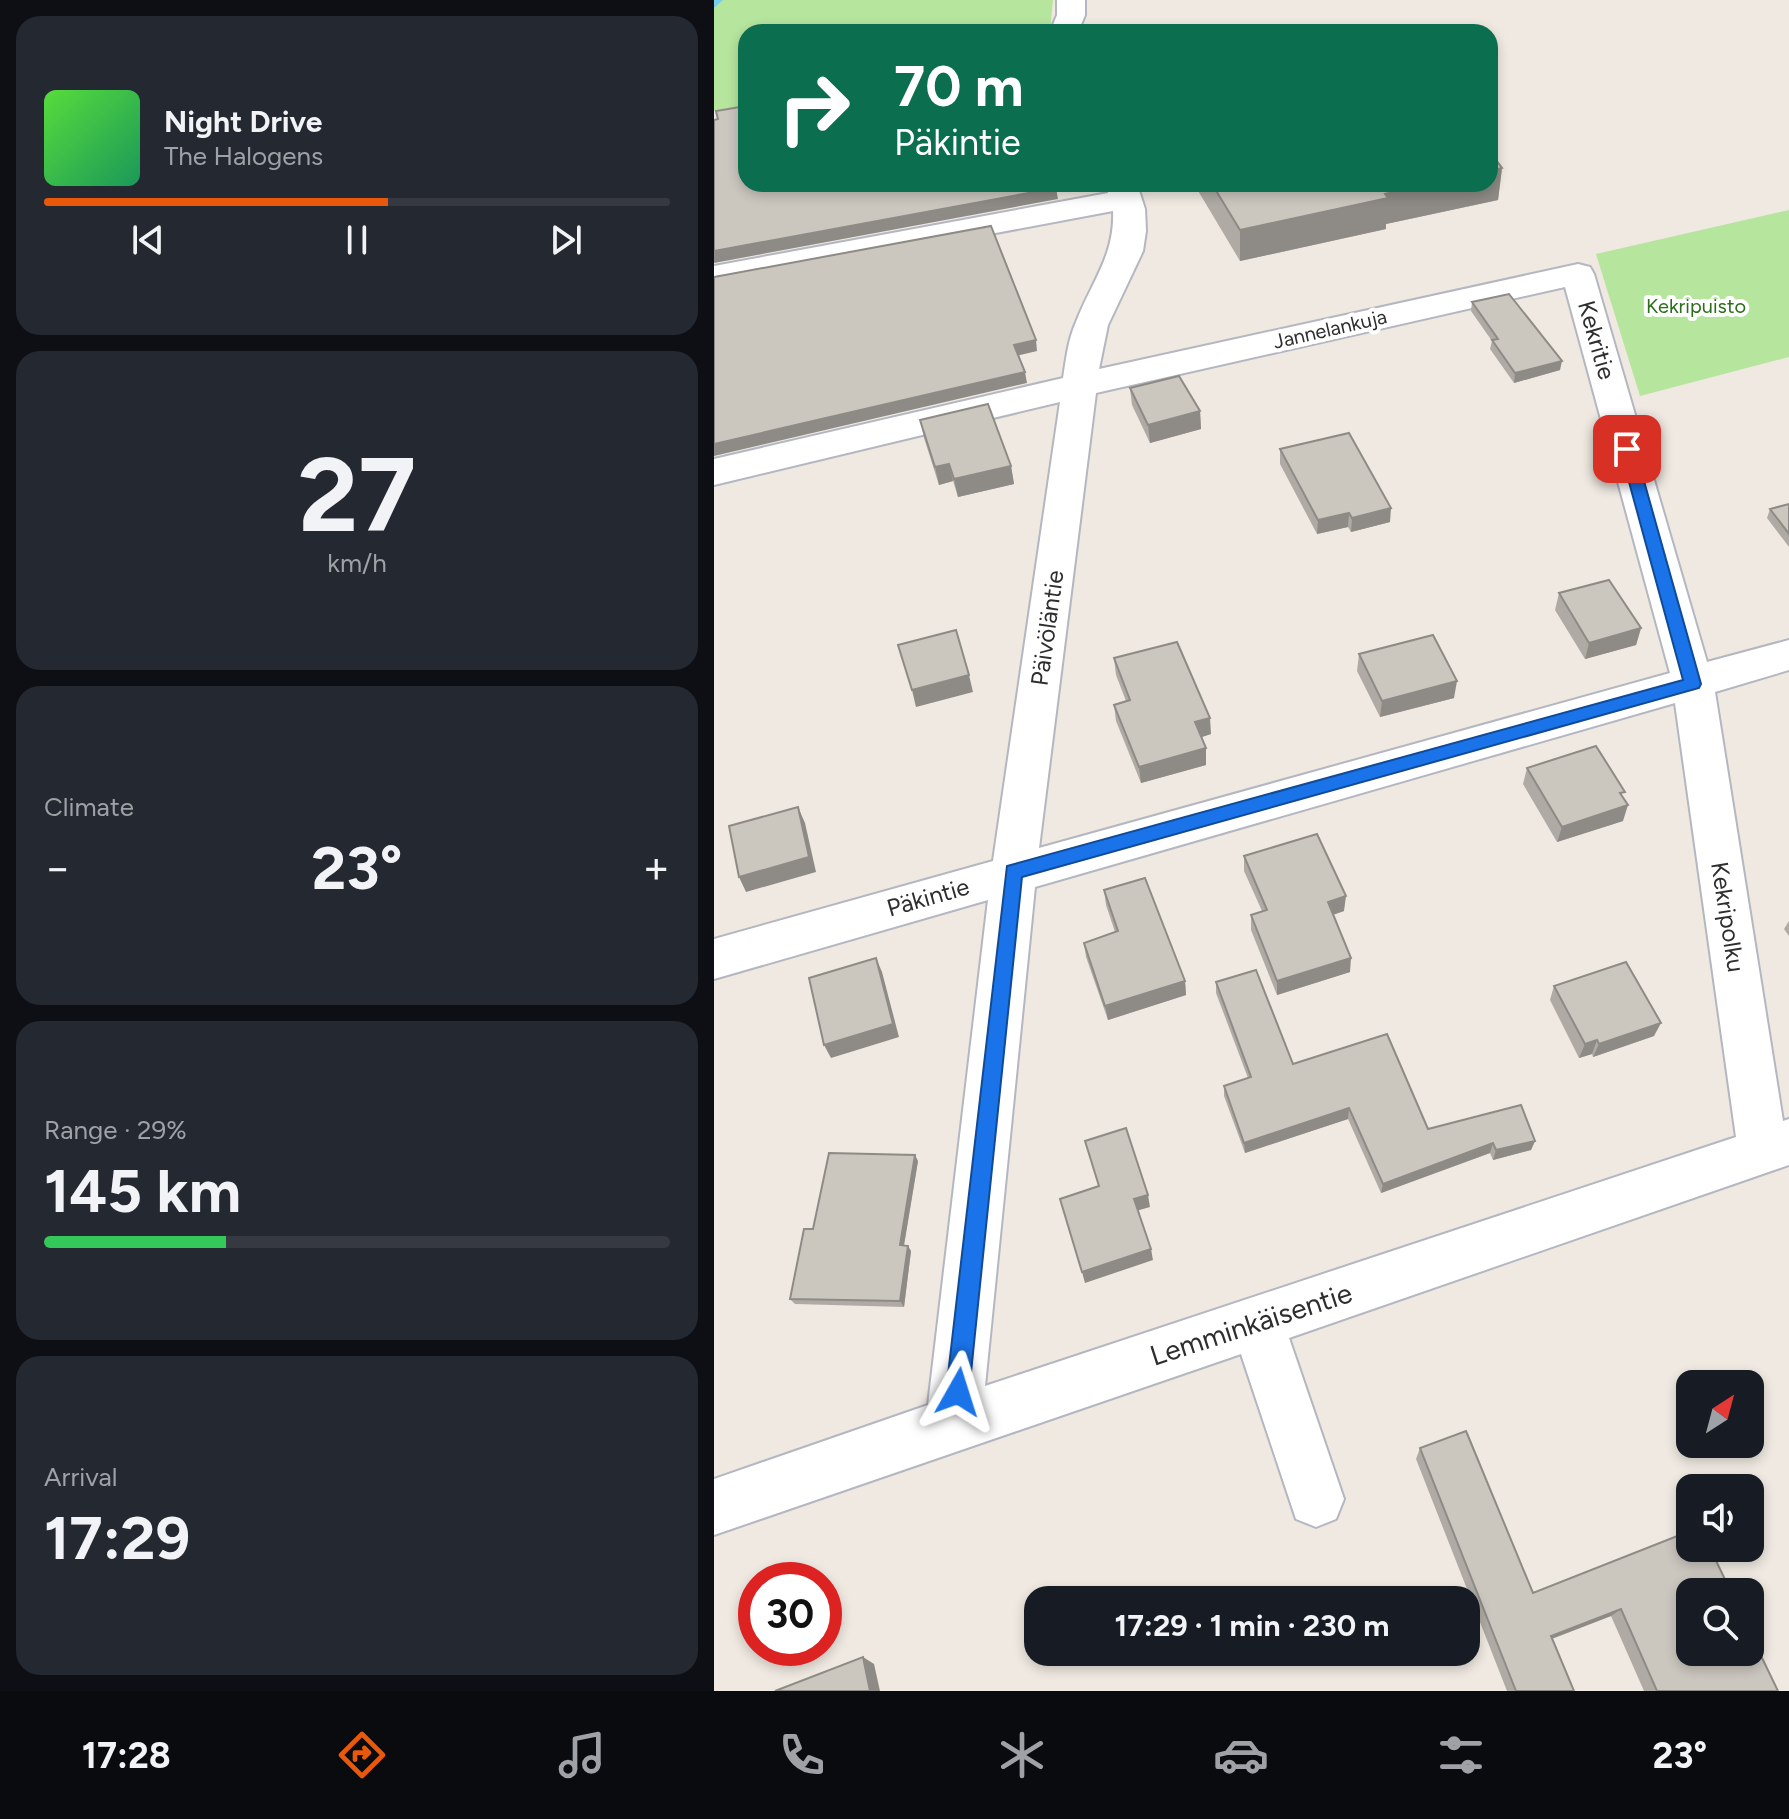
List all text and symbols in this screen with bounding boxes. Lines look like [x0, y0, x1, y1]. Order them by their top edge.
text: 70 m [894, 53, 1024, 120]
icon: right [762, 56, 866, 160]
text: Night Drive [164, 103, 322, 140]
text: Päkintie [894, 121, 1021, 164]
text: The Halogens [164, 140, 323, 172]
icon: previous [126, 218, 170, 262]
icon: pause [335, 218, 379, 262]
icon: next [544, 218, 588, 262]
park label: Kekripuisto [1646, 294, 1746, 318]
street label: Kekritie [1572, 297, 1622, 383]
street label: Jannelankuja [1271, 304, 1389, 354]
pin [1593, 415, 1661, 483]
icon: arrive [1605, 427, 1649, 471]
text: 27 [298, 432, 416, 557]
text: km/h [327, 547, 387, 579]
street label: Päivöläntie [1025, 568, 1069, 688]
text: Climate [44, 791, 134, 823]
text: 23° [312, 832, 402, 904]
text: − [44, 841, 71, 894]
text: + [643, 841, 670, 894]
street label: Kekripolku [1705, 860, 1751, 974]
street label: Päkintie [883, 871, 973, 923]
text: Range · 29% [44, 1114, 187, 1146]
text: 145 km [44, 1155, 241, 1227]
street label: Lemminkäisentie [1146, 1275, 1356, 1373]
position arrow [916, 1350, 1000, 1434]
north arrow [1676, 1370, 1764, 1458]
map controls [1676, 1370, 1764, 1666]
text: Arrival [44, 1461, 117, 1493]
button: sound [1676, 1474, 1764, 1562]
text: 17:29 [44, 1502, 190, 1574]
speed limit sign: 30 [738, 1562, 842, 1666]
button: search [1676, 1578, 1764, 1666]
text: 17:29 · 1 min · 230 m [1115, 1607, 1389, 1644]
icon: directions [334, 1727, 390, 1783]
icon: music [554, 1727, 610, 1783]
icon: phone [774, 1727, 830, 1783]
icon: climate [994, 1727, 1050, 1783]
icon: car [1213, 1727, 1269, 1783]
icon: filters [1433, 1727, 1489, 1783]
text: 17:28 [82, 1734, 171, 1777]
text: 23° [1653, 1734, 1707, 1777]

